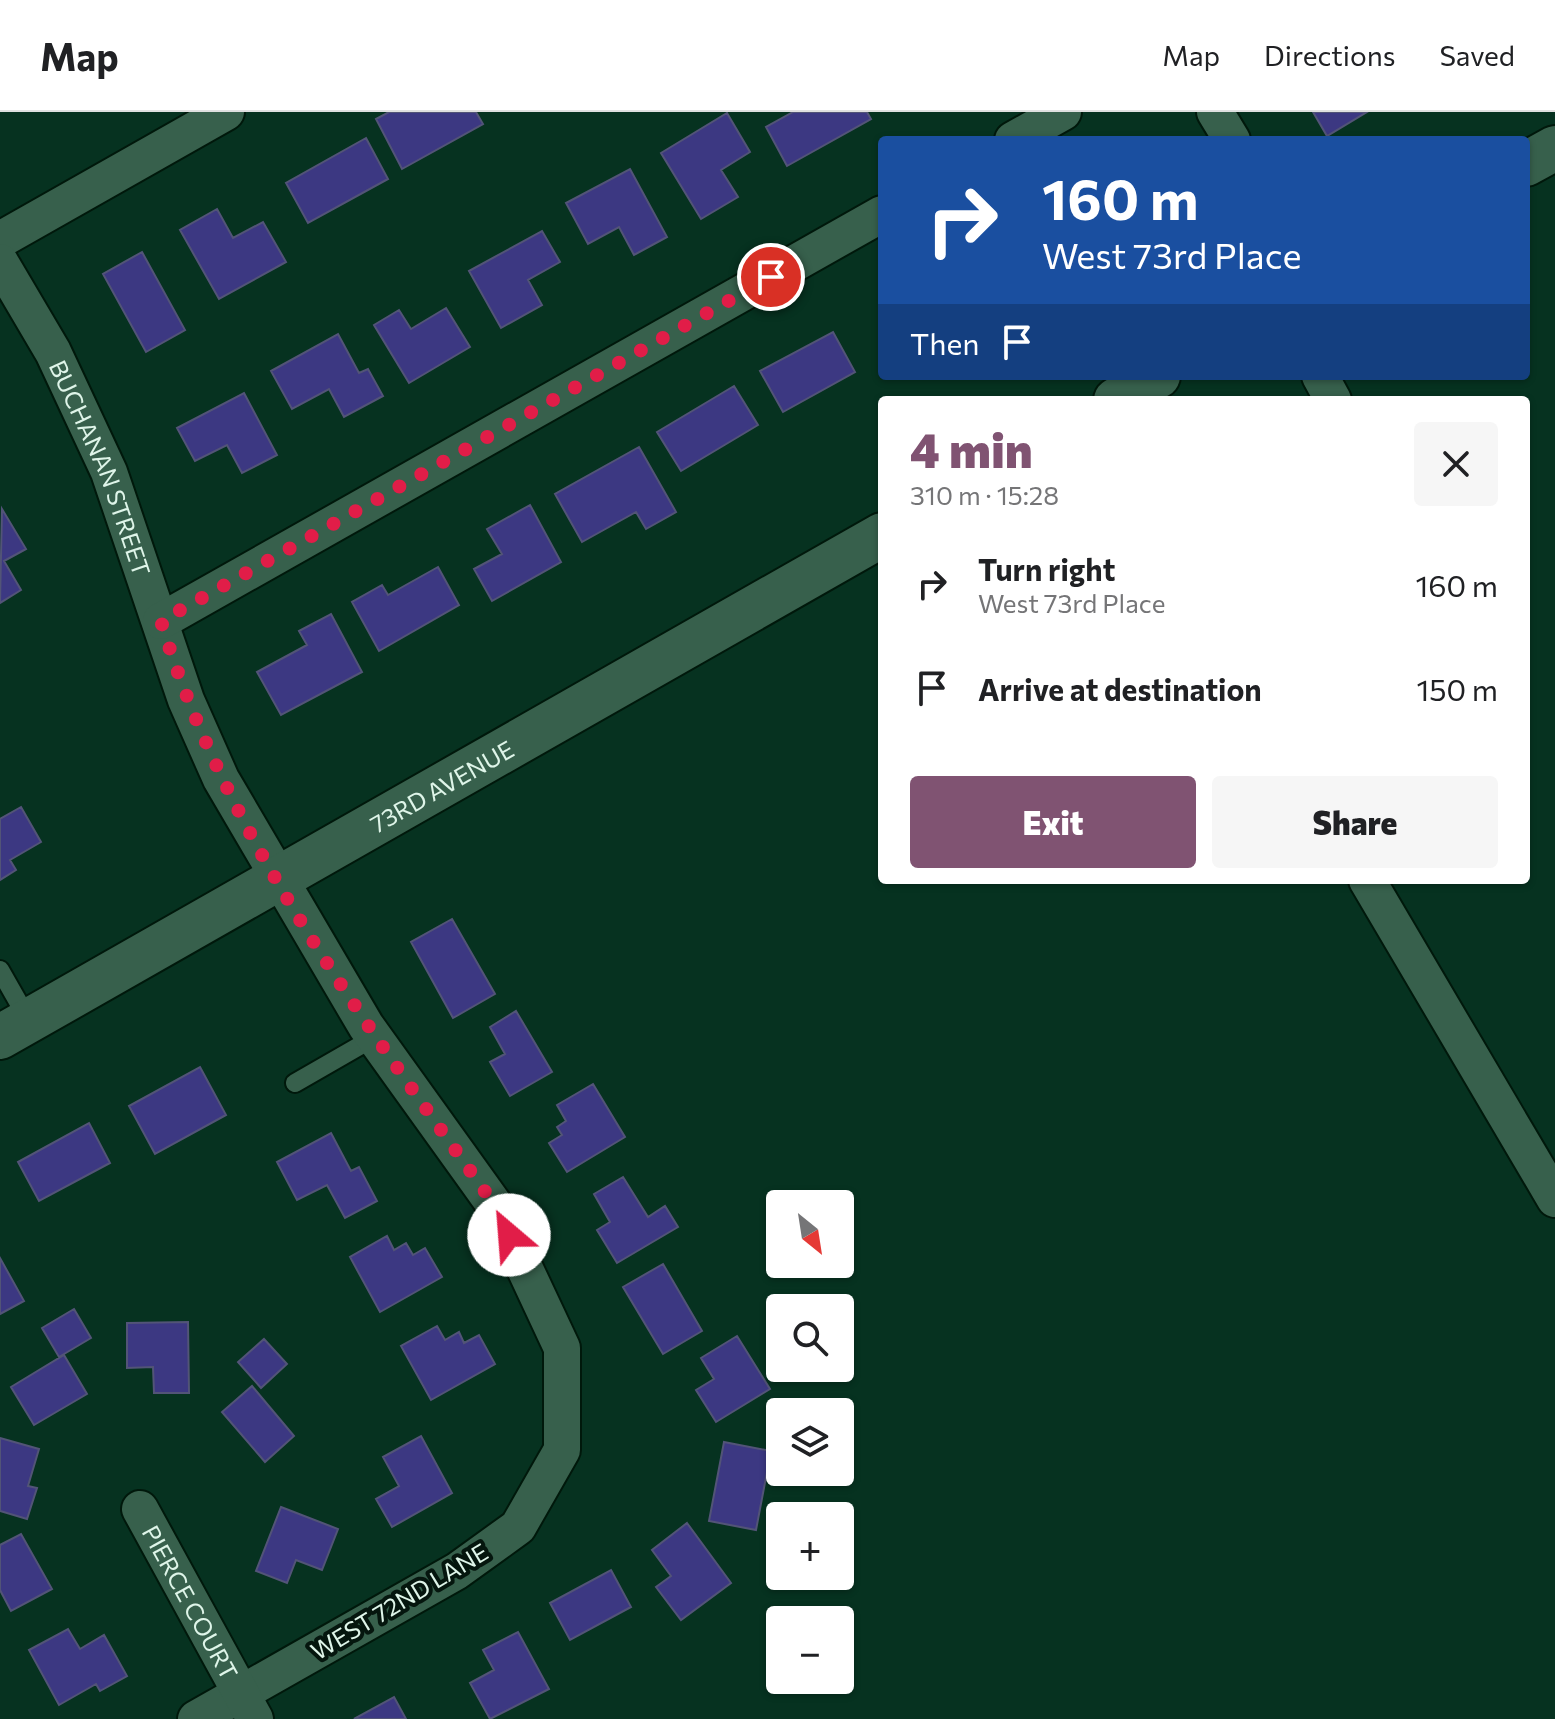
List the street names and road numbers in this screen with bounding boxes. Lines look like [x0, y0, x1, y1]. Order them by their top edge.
street label: BUCHANAN STREET [44, 355, 157, 579]
street label: 73RD AVENUE [365, 733, 518, 838]
street label: PIERCE COURT [137, 1520, 245, 1684]
street label: WEST 72ND LANE [305, 1537, 493, 1665]

